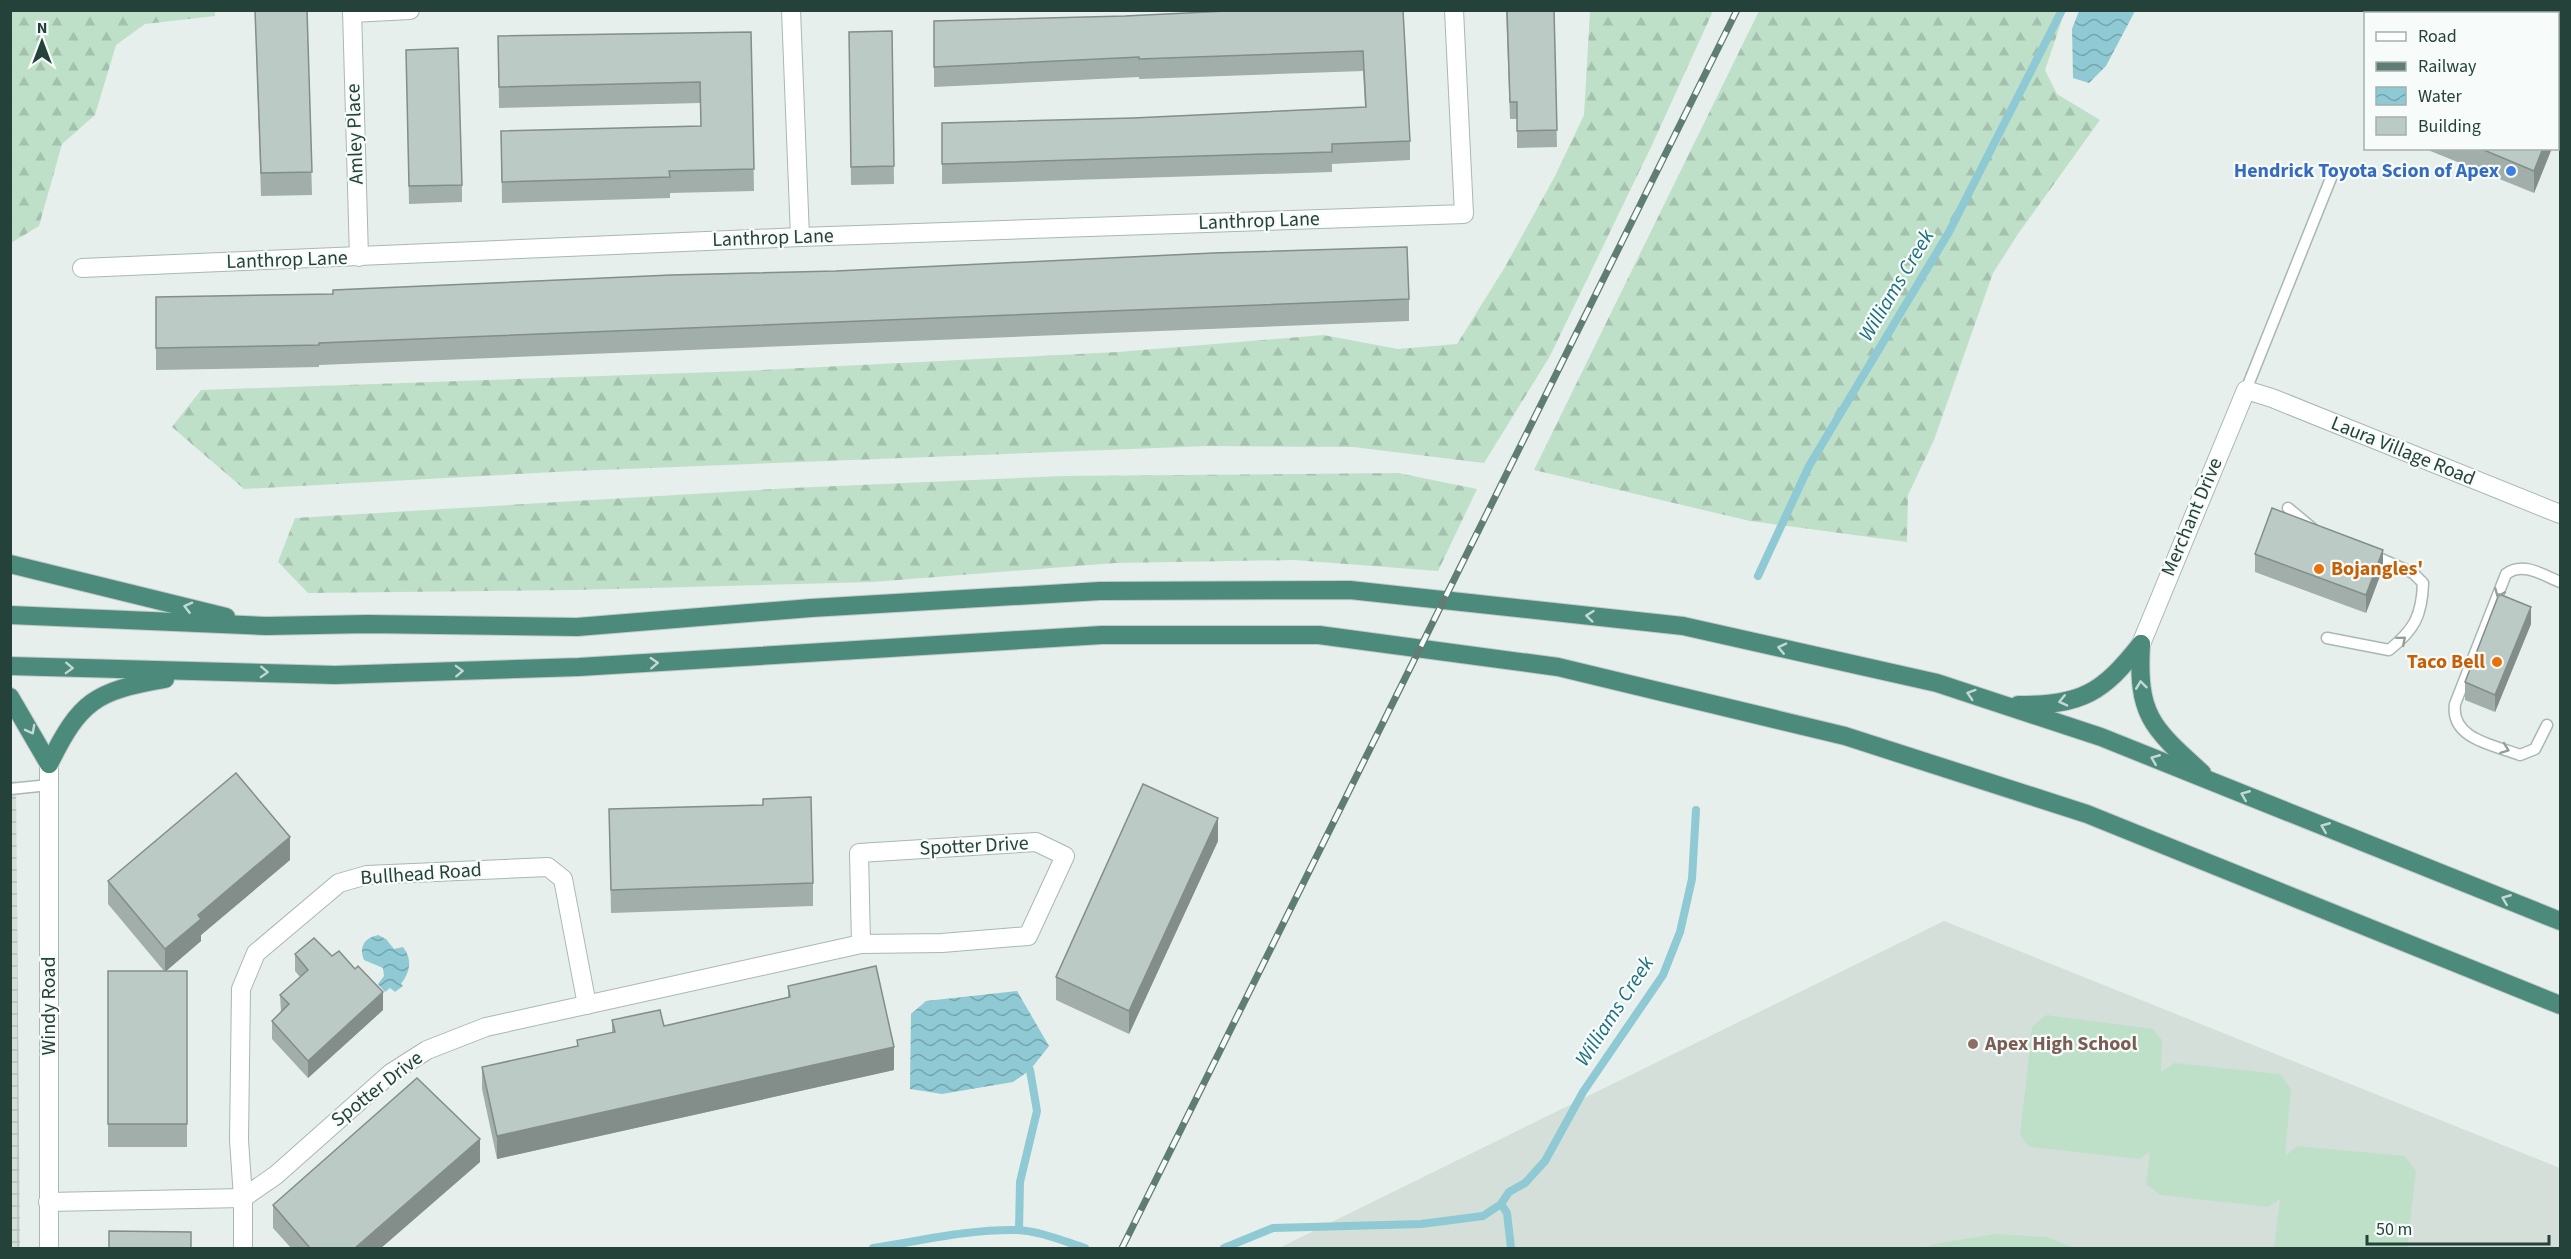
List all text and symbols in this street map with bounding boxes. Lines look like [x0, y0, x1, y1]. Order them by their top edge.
north arrow [12, 12, 72, 72]
legend [2364, 12, 2559, 150]
text: N [37, 17, 47, 39]
text: Road [2418, 24, 2457, 49]
text: Railway [2418, 54, 2477, 79]
street label: Amley Place [339, 83, 371, 185]
text: Water [2418, 84, 2462, 109]
text: Building [2418, 114, 2481, 139]
place label: Hendrick Toyota Scion of Apex [2234, 157, 2499, 185]
marker: Hendrick Toyota Scion of Apex [2504, 164, 2518, 178]
street label: Lanthrop Lane [1198, 205, 1320, 237]
street label: Lanthrop Lane [712, 222, 834, 254]
water label: Williams Creek [1851, 223, 1942, 347]
street label: Lanthrop Lane [226, 244, 348, 276]
street label: Laura Village Road [2327, 409, 2479, 493]
street label: Merchant Drive [2154, 453, 2230, 581]
place label: Bojangles' [2331, 555, 2423, 583]
marker: Bojangles' [2312, 562, 2326, 576]
one-way arrow [2494, 587, 2506, 598]
one-way arrow [184, 602, 194, 615]
one-way arrow [1585, 611, 1595, 623]
one-way arrow [2395, 636, 2405, 647]
one-way arrow [1777, 643, 1787, 656]
place label: Taco Bell [2407, 648, 2485, 676]
marker: Taco Bell [2490, 655, 2504, 669]
one-way arrow [649, 657, 658, 670]
one-way arrow [64, 662, 73, 675]
one-way arrow [454, 665, 463, 677]
one-way arrow [259, 666, 268, 679]
one-way arrow [2135, 681, 2148, 690]
one-way arrow [1966, 689, 1977, 702]
one-way arrow [2058, 694, 2068, 707]
one-way arrow [23, 724, 35, 735]
one-way arrow [2499, 742, 2510, 755]
one-way arrow [2151, 754, 2162, 766]
one-way arrow [2240, 790, 2251, 802]
one-way arrow [2320, 822, 2331, 834]
street label: Spotter Drive [919, 829, 1029, 863]
street label: Bullhead Road [359, 856, 483, 892]
one-way arrow [2502, 894, 2513, 906]
water label: Williams Creek [1567, 949, 1661, 1072]
street label: Windy Road [35, 957, 63, 1055]
place label: Apex High School [1984, 1030, 2137, 1058]
marker: Apex High School [1966, 1037, 1980, 1051]
street label: Spotter Drive [325, 1044, 429, 1134]
scale bar [2367, 1208, 2548, 1246]
text: 50 m [2376, 1217, 2412, 1242]

